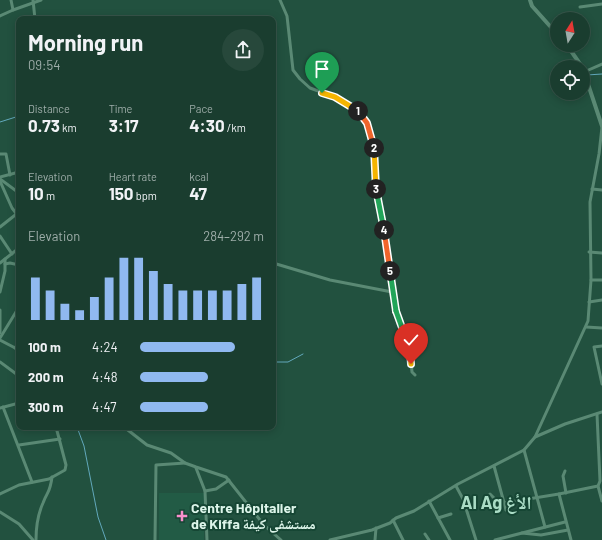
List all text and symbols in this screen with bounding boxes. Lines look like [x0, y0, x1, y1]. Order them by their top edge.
north arrow [550, 12, 590, 52]
map controls [550, 12, 590, 100]
text: Morning run [28, 29, 143, 55]
button: share [222, 29, 264, 71]
pin [305, 52, 339, 93]
text: 09:54 [28, 57, 60, 73]
icon: arrive [311, 58, 333, 80]
button: locate [550, 60, 590, 100]
pin: 1 [348, 101, 368, 121]
text: Distance [28, 102, 70, 115]
text: Time [109, 102, 132, 115]
text: Pace [189, 102, 213, 115]
text: 1 [356, 104, 360, 117]
text: 0.73 [28, 115, 60, 135]
text: 3:17 [109, 115, 138, 135]
text: 4:30 [189, 115, 225, 135]
text: km [60, 121, 77, 134]
text: /km [225, 121, 246, 134]
pin: 2 [364, 138, 384, 158]
text: 2 [371, 141, 377, 154]
text: Elevation [28, 170, 72, 183]
text: Heart rate [109, 170, 157, 183]
text: kcal [189, 170, 209, 183]
pin: 3 [366, 179, 386, 199]
text: 3 [373, 182, 379, 195]
text: 10 [28, 183, 44, 203]
text: 150 [109, 183, 134, 203]
text: 47 [189, 183, 207, 203]
text: m [44, 189, 55, 202]
text: bpm [134, 189, 157, 202]
pin: 4 [374, 220, 394, 240]
text: 4 [381, 223, 387, 236]
text: Elevation [28, 228, 80, 244]
text: 284–292 m [203, 228, 264, 244]
pin: 5 [380, 261, 400, 281]
text: 5 [387, 264, 393, 277]
pin [394, 323, 428, 364]
icon: check [400, 329, 422, 351]
text: 100 m [28, 339, 61, 355]
text: 4:24 [92, 339, 118, 355]
text: 200 m [28, 369, 64, 385]
text: 4:48 [92, 369, 118, 385]
text: 300 m [28, 399, 63, 415]
text: 4:47 [92, 399, 117, 415]
district label: Al Ag الأغ [460, 491, 532, 514]
place label: Centre Hôpitalier de Kiffa مستشفى كيفة [191, 499, 316, 533]
marker: Centre Hôpitalier de Kiffa مستشفى كيفة [176, 510, 188, 522]

